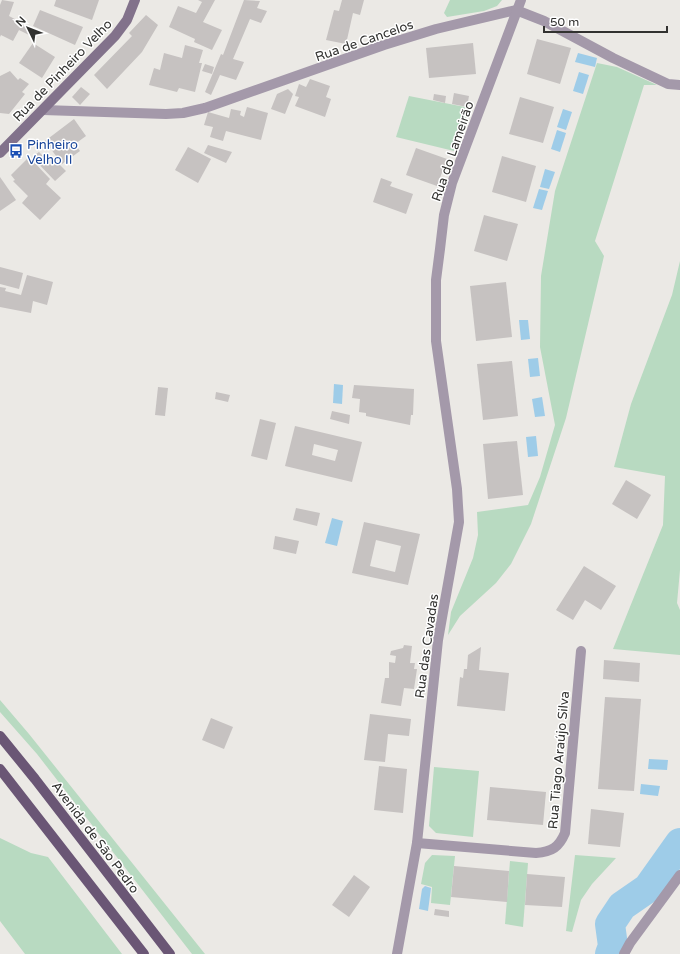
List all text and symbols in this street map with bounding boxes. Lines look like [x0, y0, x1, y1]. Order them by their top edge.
north arrow [8, 8, 48, 48]
scale bar [544, 8, 667, 34]
text: N [13, 14, 29, 29]
text: 50 m [550, 15, 579, 29]
street label: Rua de Pinheiro Velho [10, 16, 116, 125]
street label: Rua de Cancelos [313, 17, 415, 65]
street label: Rua do Lameirão [428, 99, 478, 204]
place label: Pinheiro Velho II [27, 137, 78, 168]
bus stop icon: Pinheiro Velho II [8, 143, 24, 159]
street label: Rua das Cavadas [412, 593, 442, 699]
street label: Rua Tiago Araújo Silva [545, 690, 573, 830]
street label: Avenida de São Pedro [48, 779, 143, 897]

